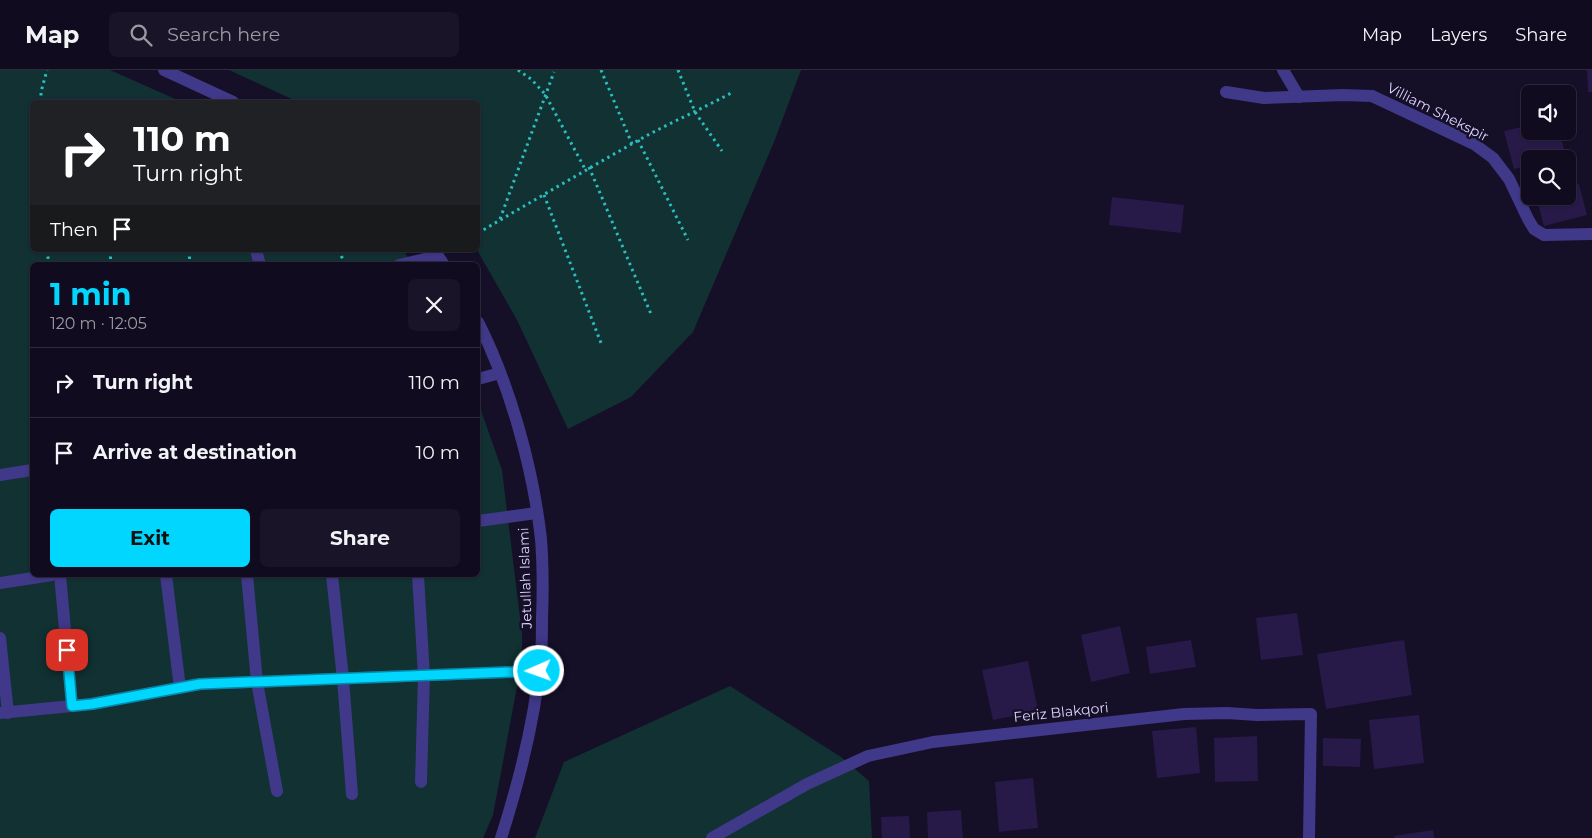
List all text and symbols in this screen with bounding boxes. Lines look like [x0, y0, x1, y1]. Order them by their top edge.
search box [109, 12, 459, 57]
text: Map [25, 20, 79, 49]
icon: search [127, 21, 155, 49]
text: Search here [167, 23, 280, 46]
text: Map [1362, 24, 1402, 46]
text: Layers [1430, 24, 1487, 46]
text: Share [1515, 24, 1567, 46]
street label: Villiam Shekspir [1384, 79, 1492, 146]
map controls [1521, 85, 1576, 205]
button: sound [1521, 85, 1576, 140]
text: 110 m [133, 117, 231, 160]
icon: right [50, 120, 115, 185]
button: search [1521, 150, 1576, 205]
text: Turn right [133, 160, 243, 187]
icon: arrive [108, 215, 136, 243]
text: Then [50, 218, 98, 241]
text: 1 min [50, 276, 131, 313]
button: close [408, 279, 460, 331]
text: 120 m · 12:05 [50, 314, 147, 333]
icon: right [50, 369, 78, 397]
text: Turn right [93, 371, 193, 394]
text: 110 m [409, 371, 460, 394]
icon: arrive [50, 439, 78, 467]
text: Arrive at destination [93, 441, 297, 464]
text: 10 m [415, 441, 460, 464]
button: Exit [50, 509, 250, 567]
button: Share [260, 509, 460, 567]
street label: Jetullah Islami [514, 527, 536, 630]
pin [46, 629, 88, 671]
icon: arrive [53, 636, 81, 664]
position arrow [512, 644, 564, 696]
street label: Feriz Blakqori [1013, 698, 1109, 726]

